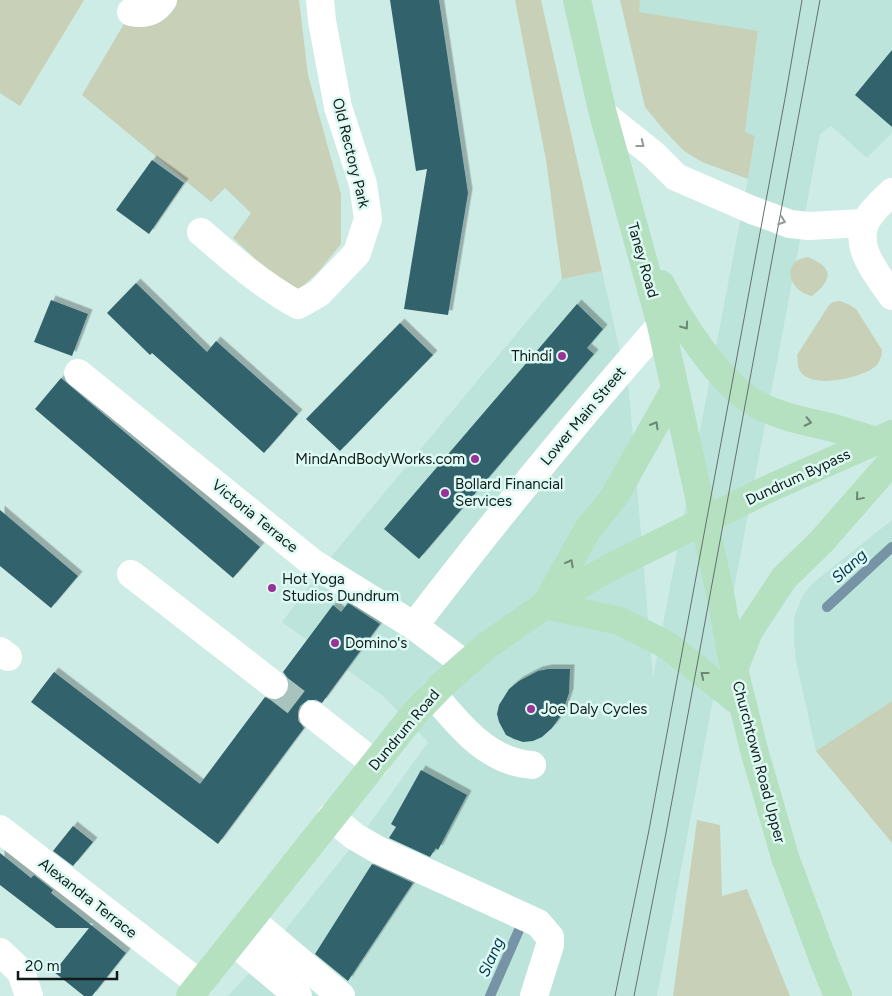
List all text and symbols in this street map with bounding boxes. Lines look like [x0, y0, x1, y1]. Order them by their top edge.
street label: Old Rectory Park [329, 96, 374, 211]
one-way arrow [635, 139, 644, 147]
one-way arrow [777, 215, 786, 225]
street label: Taney Road [624, 220, 662, 300]
one-way arrow [678, 320, 688, 329]
place label: Thindi [511, 347, 552, 365]
marker: Thindi [556, 350, 568, 362]
street label: Lower Main Street [537, 363, 630, 469]
one-way arrow [804, 417, 813, 427]
one-way arrow [649, 422, 659, 431]
street label: Dundrum Bypass [743, 445, 853, 509]
place label: MindAndBodyWorks.com [295, 450, 465, 468]
marker: MindAndBodyWorks.com [469, 453, 481, 465]
place label: Bollard Financial Services [455, 475, 563, 510]
street label: Victoria Terrace [208, 476, 302, 556]
marker: Bollard Financial Services [439, 487, 451, 499]
one-way arrow [856, 491, 865, 500]
water label: Slang [827, 545, 871, 587]
one-way arrow [563, 559, 573, 568]
place label: Hot Yoga Studios Dundrum [282, 570, 399, 605]
marker: Hot Yoga Studios Dundrum [266, 582, 278, 594]
place label: Domino's [345, 634, 407, 652]
marker: Domino's [329, 637, 341, 649]
one-way arrow [701, 672, 710, 681]
street label: Churchtown Road Upper [729, 679, 789, 845]
street label: Dundrum Road [365, 686, 443, 774]
place label: Joe Daly Cycles [541, 700, 647, 718]
marker: Joe Daly Cycles [525, 703, 537, 715]
street label: Alexandra Terrace [35, 854, 141, 942]
water label: Slang [474, 934, 508, 980]
scale bar [18, 948, 116, 980]
text: 20 m [25, 957, 59, 975]

